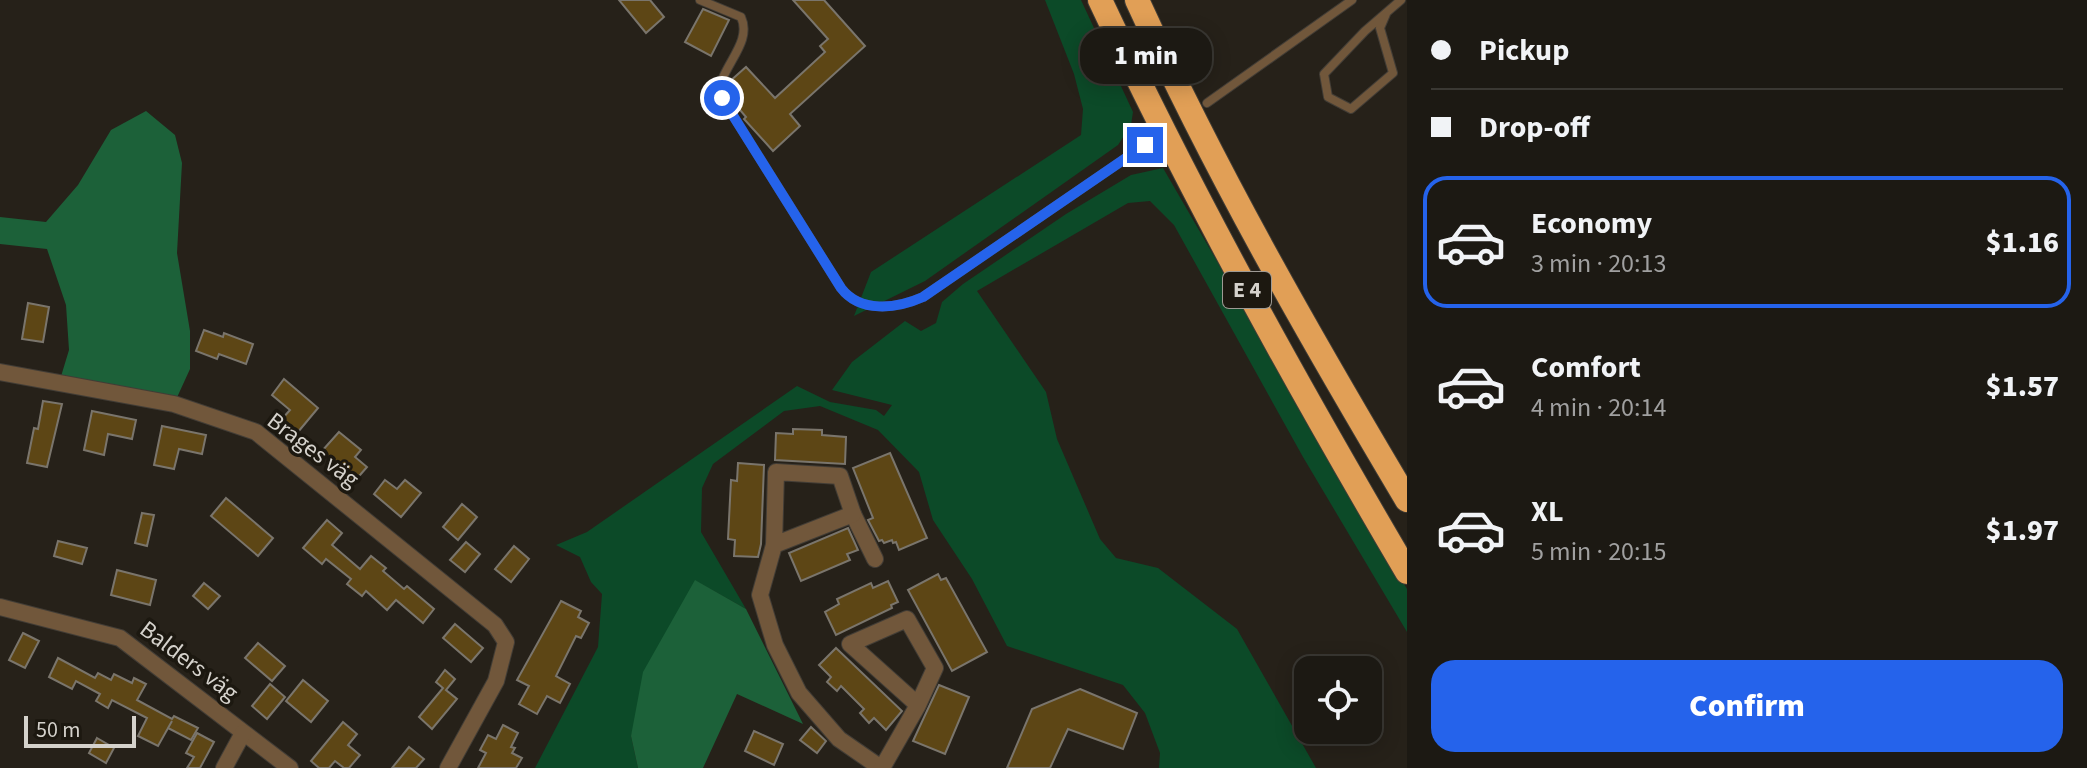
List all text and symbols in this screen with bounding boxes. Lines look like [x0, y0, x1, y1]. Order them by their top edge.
callout: 1 min [1079, 29, 1211, 85]
text: Pickup [1479, 29, 1569, 72]
text: 1 min [1114, 37, 1178, 74]
route start [704, 80, 740, 116]
text: Drop-off [1479, 106, 1590, 149]
route end [1127, 127, 1163, 163]
text: Economy [1531, 202, 1652, 245]
icon: car [1435, 206, 1507, 278]
text: $1.16 [1986, 221, 2059, 264]
text: 3 min · 20:13 [1531, 245, 1666, 282]
road number: E 4 [1223, 272, 1271, 308]
text: Comfort [1531, 346, 1641, 389]
icon: car [1435, 350, 1507, 422]
text: $1.57 [1986, 365, 2059, 408]
text: 4 min · 20:14 [1531, 389, 1666, 426]
street label: Brages väg [260, 404, 366, 496]
text: XL [1531, 490, 1564, 533]
icon: car [1435, 494, 1507, 566]
text: $1.97 [1986, 509, 2059, 552]
text: 5 min · 20:15 [1531, 533, 1666, 570]
street label: Balders väg [132, 612, 246, 710]
map controls [1294, 656, 1382, 744]
button: locate [1294, 656, 1382, 744]
button: Confirm [1431, 660, 2063, 752]
scale bar [24, 712, 136, 748]
text: 50 m [36, 714, 81, 746]

